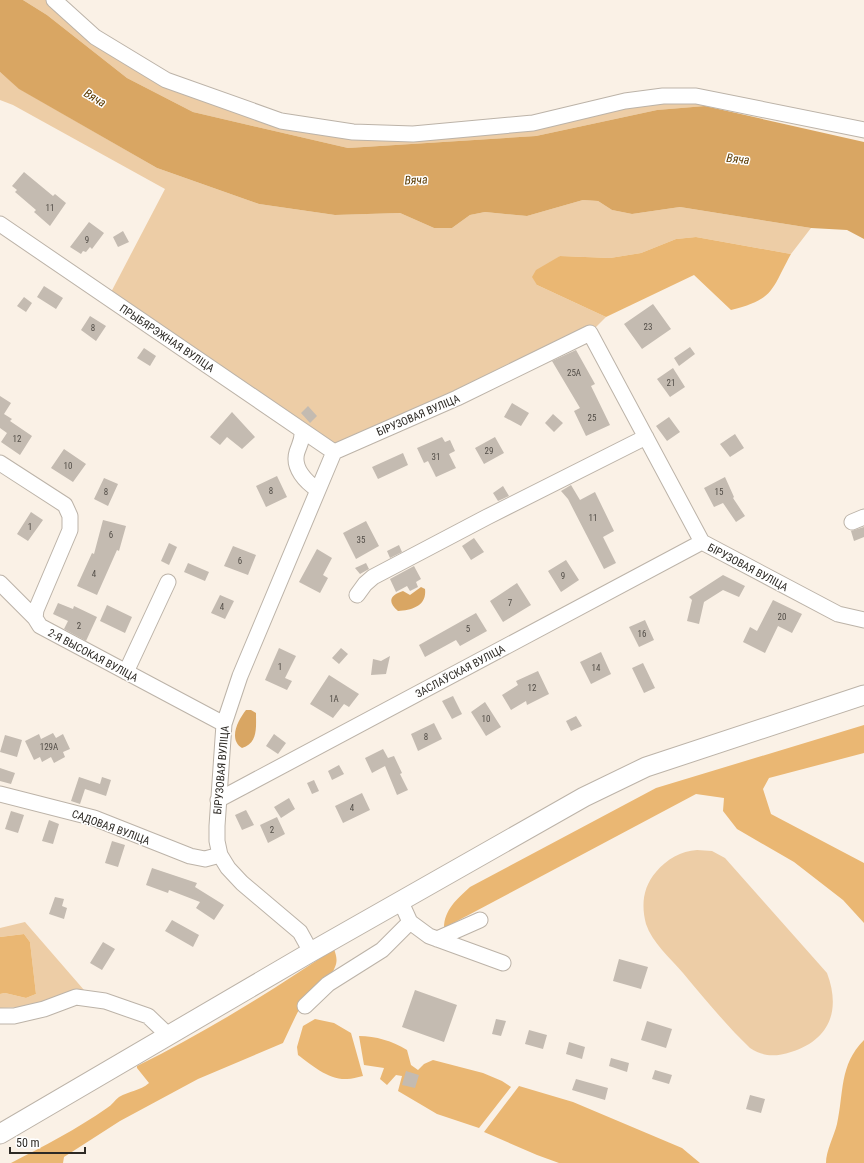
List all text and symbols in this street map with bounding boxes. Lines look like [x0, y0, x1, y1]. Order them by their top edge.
water label: Вяча [81, 86, 109, 110]
water label: Вяча [726, 151, 750, 167]
water label: Вяча [404, 172, 428, 188]
house number: 11 [46, 203, 54, 213]
house number: 9 [85, 235, 89, 245]
street label: ПРЫБЯРЭЖНАЯ ВУЛІЦА [117, 302, 217, 375]
house number: 23 [644, 322, 652, 332]
house number: 8 [91, 323, 95, 333]
house number: 25А [567, 368, 581, 378]
house number: 21 [667, 378, 675, 388]
street label: БІРУЗОВАЯ ВУЛІЦА [375, 392, 462, 439]
house number: 25 [588, 413, 597, 423]
house number: 12 [13, 434, 22, 444]
house number: 29 [485, 446, 493, 456]
house number: 31 [432, 452, 440, 462]
house number: 10 [64, 461, 72, 471]
house number: 8 [269, 486, 273, 496]
house number: 8 [104, 487, 108, 497]
house number: 15 [715, 487, 724, 497]
house number: 11 [589, 513, 597, 523]
house number: 1 [28, 522, 32, 532]
house number: 6 [109, 530, 113, 540]
house number: 35 [357, 535, 366, 545]
street label: БІРУЗОВАЯ ВУЛІЦА [705, 541, 791, 594]
house number: 6 [238, 556, 242, 566]
house number: 4 [92, 569, 97, 579]
house number: 9 [561, 571, 565, 581]
house number: 7 [508, 598, 513, 608]
house number: 4 [220, 602, 225, 612]
house number: 20 [778, 612, 786, 622]
house number: 2 [77, 621, 82, 631]
house number: 5 [466, 624, 471, 634]
street label: 2-Я ВЫСОКАЯ ВУЛІЦА [46, 626, 141, 685]
house number: 16 [638, 629, 646, 639]
street label: ЗАСЛАЎСКАЯ ВУЛІЦА [413, 642, 508, 701]
house number: 1 [278, 662, 282, 672]
house number: 14 [592, 663, 601, 673]
house number: 12 [528, 683, 537, 693]
house number: 1А [329, 694, 339, 704]
house number: 10 [482, 714, 490, 724]
street label: БІРУЗОВАЯ ВУЛІЦА [211, 725, 232, 815]
house number: 8 [424, 732, 428, 742]
house number: 129А [40, 742, 58, 752]
house number: 4 [350, 803, 355, 813]
street label: САДОВАЯ ВУЛІЦА [70, 807, 152, 848]
house number: 2 [270, 825, 275, 835]
scale bar [10, 1129, 85, 1155]
text: 50 m [16, 1136, 40, 1150]

